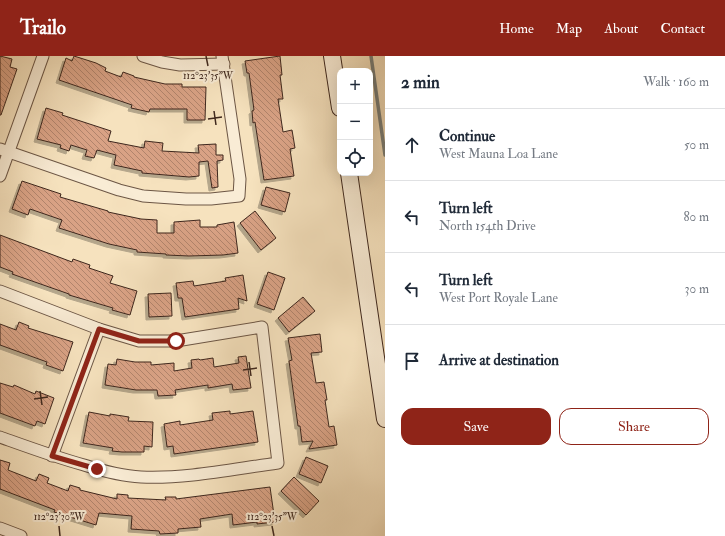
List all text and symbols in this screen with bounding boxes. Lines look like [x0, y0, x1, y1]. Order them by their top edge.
text: Trailo [20, 16, 66, 40]
text: Home [499, 20, 534, 37]
text: Map [556, 20, 582, 37]
text: About [604, 20, 638, 37]
text: Contact [660, 20, 705, 37]
map controls [337, 68, 373, 176]
button: + [337, 68, 373, 104]
text: 112°23'35"W [183, 70, 234, 82]
text: 2 min [401, 72, 440, 93]
text: Walk · 160 m [643, 74, 709, 90]
button: − [337, 104, 373, 140]
text: Continue [439, 127, 495, 146]
icon: ahead [401, 134, 423, 156]
text: 50 m [684, 137, 709, 153]
button: locate [337, 140, 373, 176]
text: West Mauna Loa Lane [439, 146, 558, 162]
text: Turn left [439, 199, 493, 218]
icon: left [401, 206, 423, 228]
text: 80 m [683, 209, 709, 225]
text: North 154th Drive [439, 218, 536, 234]
text: Turn left [439, 271, 493, 290]
icon: left [401, 278, 423, 300]
text: 30 m [685, 281, 709, 297]
text: West Port Royale Lane [439, 290, 558, 306]
route start [167, 332, 185, 350]
icon: arrive [401, 350, 423, 372]
text: Arrive at destination [439, 351, 559, 370]
button: Save [401, 408, 551, 445]
button: Share [559, 408, 709, 445]
route end [88, 460, 106, 478]
text: 112°23'30"W [34, 511, 85, 523]
text: 112°23'35"W [247, 511, 298, 523]

